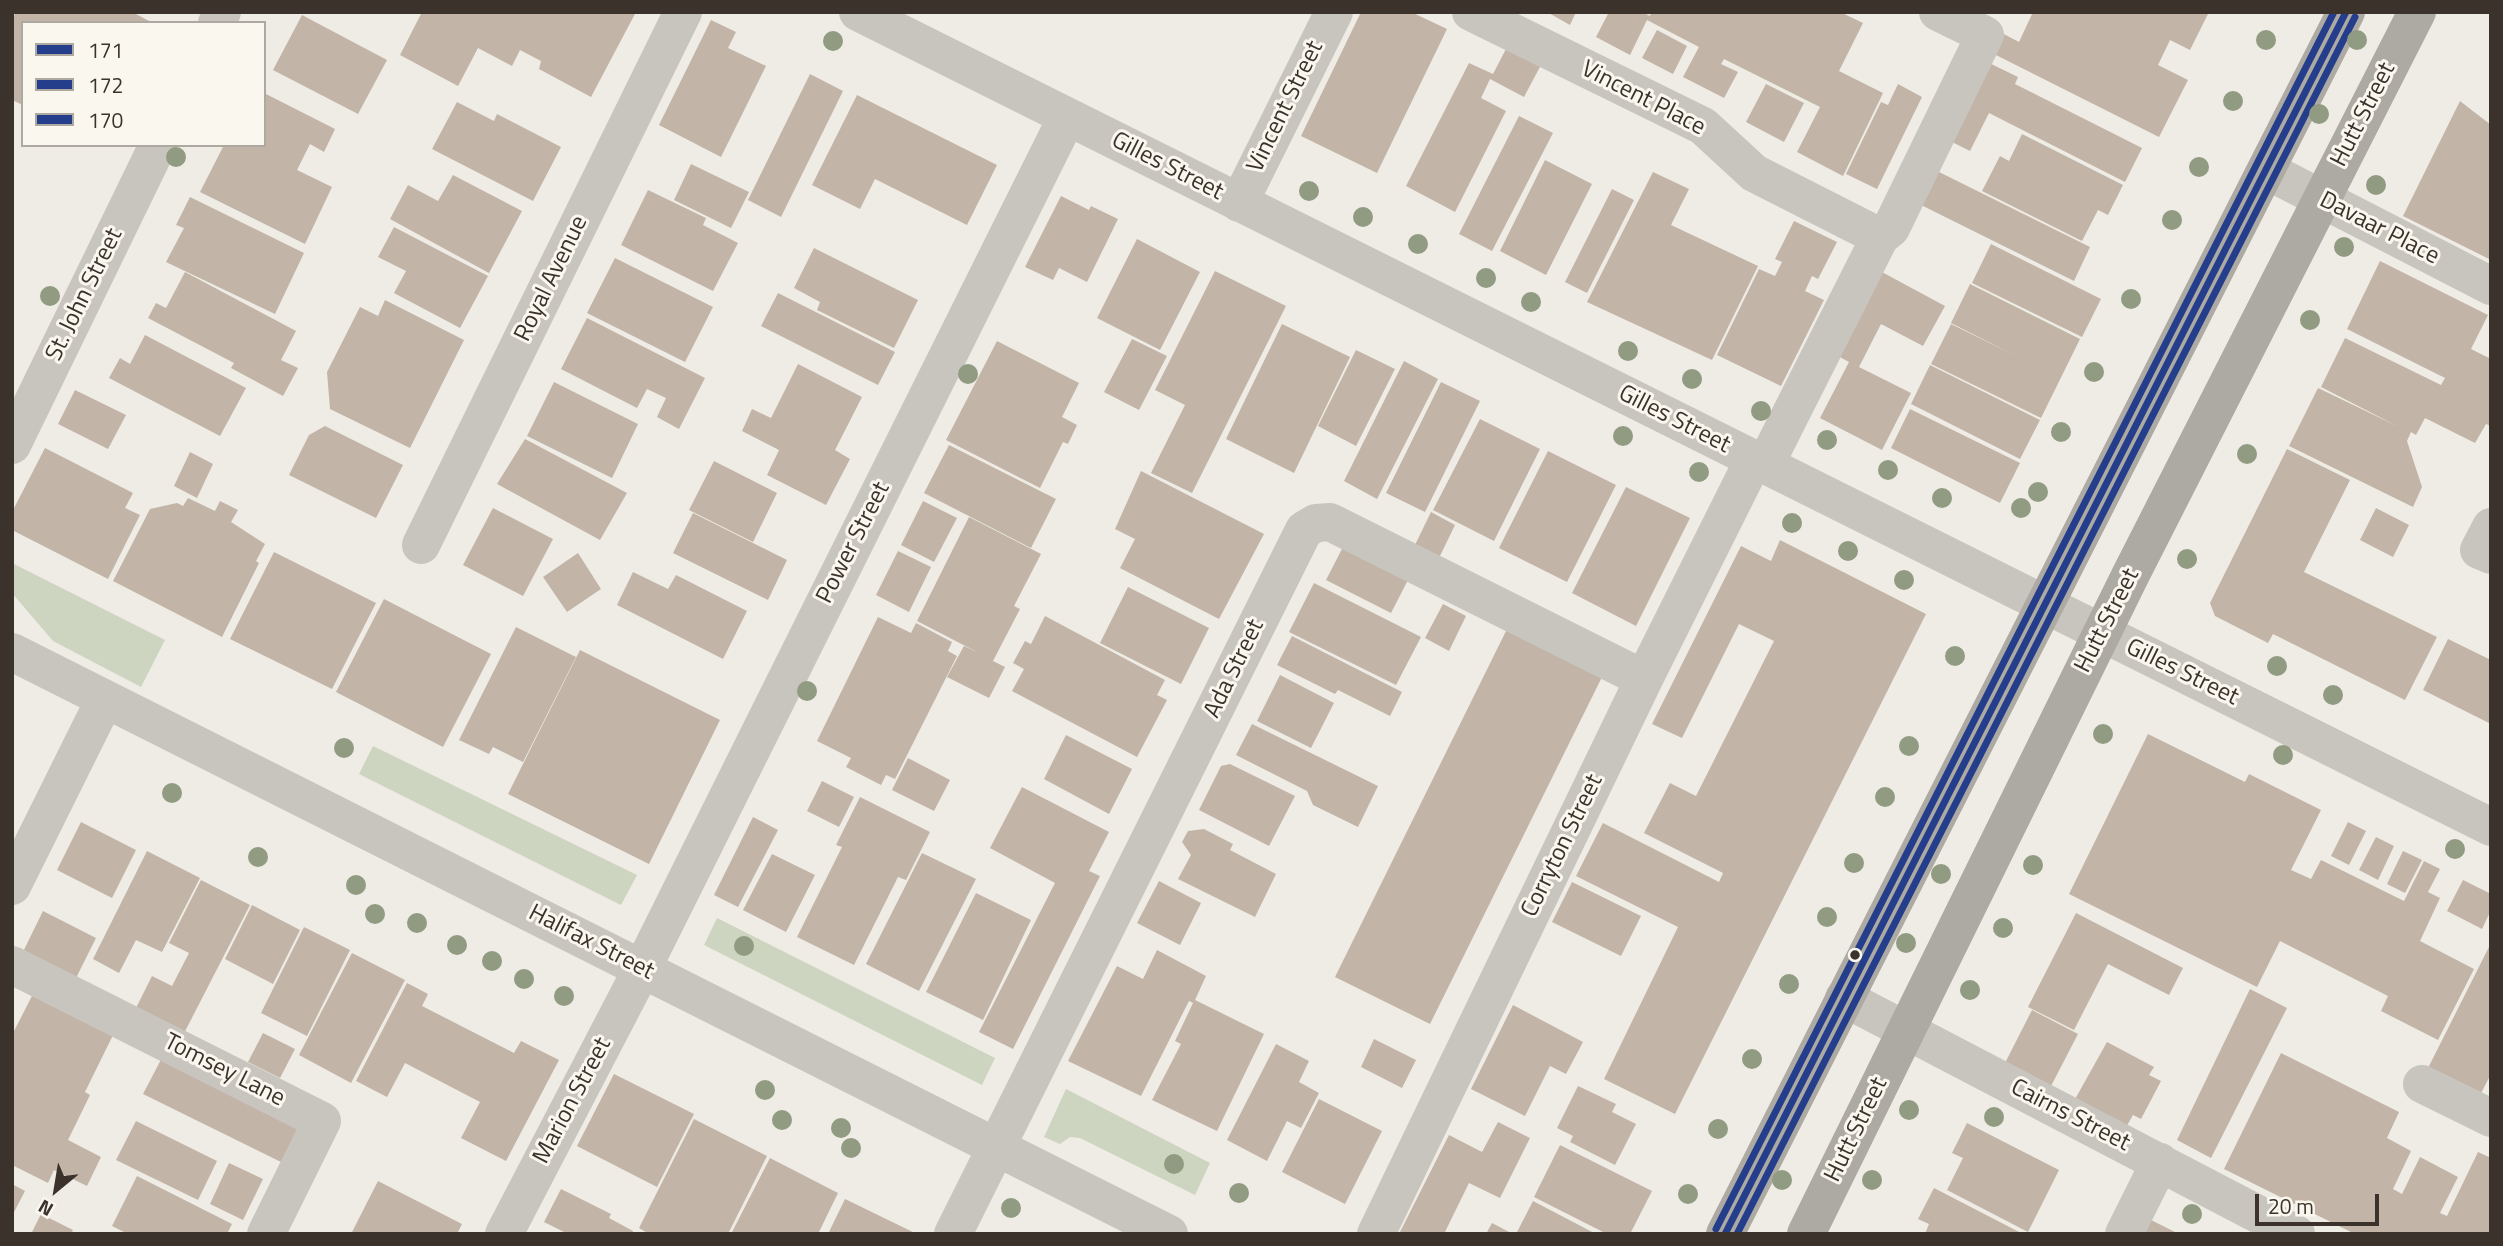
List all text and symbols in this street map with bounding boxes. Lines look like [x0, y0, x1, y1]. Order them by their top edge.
legend [21, 21, 266, 147]
text: 171 [88, 34, 123, 66]
street label: Vincent Street [1242, 36, 1330, 178]
street label: Vincent Place [1576, 55, 1710, 143]
street label: Hutt Street [2326, 58, 2402, 172]
text: 172 [88, 69, 123, 101]
text: 170 [88, 104, 123, 136]
street label: Gilles Street [1106, 127, 1228, 207]
street label: Davaar Place [2314, 187, 2444, 271]
street label: Royal Avenue [509, 211, 595, 347]
street label: St. John Street [40, 224, 130, 366]
street label: Gilles Street [1613, 380, 1735, 460]
street label: Power Street [811, 477, 897, 609]
street label: Hutt Street [2070, 564, 2146, 678]
street label: Ada Street [1199, 615, 1271, 723]
street label: Gilles Street [2121, 633, 2243, 713]
street label: Corryton Street [1516, 770, 1610, 922]
street label: Halifax Street [523, 899, 659, 987]
unlabelled marker [1848, 948, 1862, 962]
street label: Tomsey Lane [159, 1028, 289, 1114]
street label: Marion Street [528, 1033, 618, 1169]
street label: Hutt Street [1819, 1073, 1895, 1187]
street label: Cairns Street [2006, 1074, 2134, 1158]
north arrow [21, 1155, 91, 1225]
scale bar [2258, 1180, 2382, 1224]
text: 20 m [2268, 1190, 2314, 1222]
text: N [32, 1193, 58, 1224]

